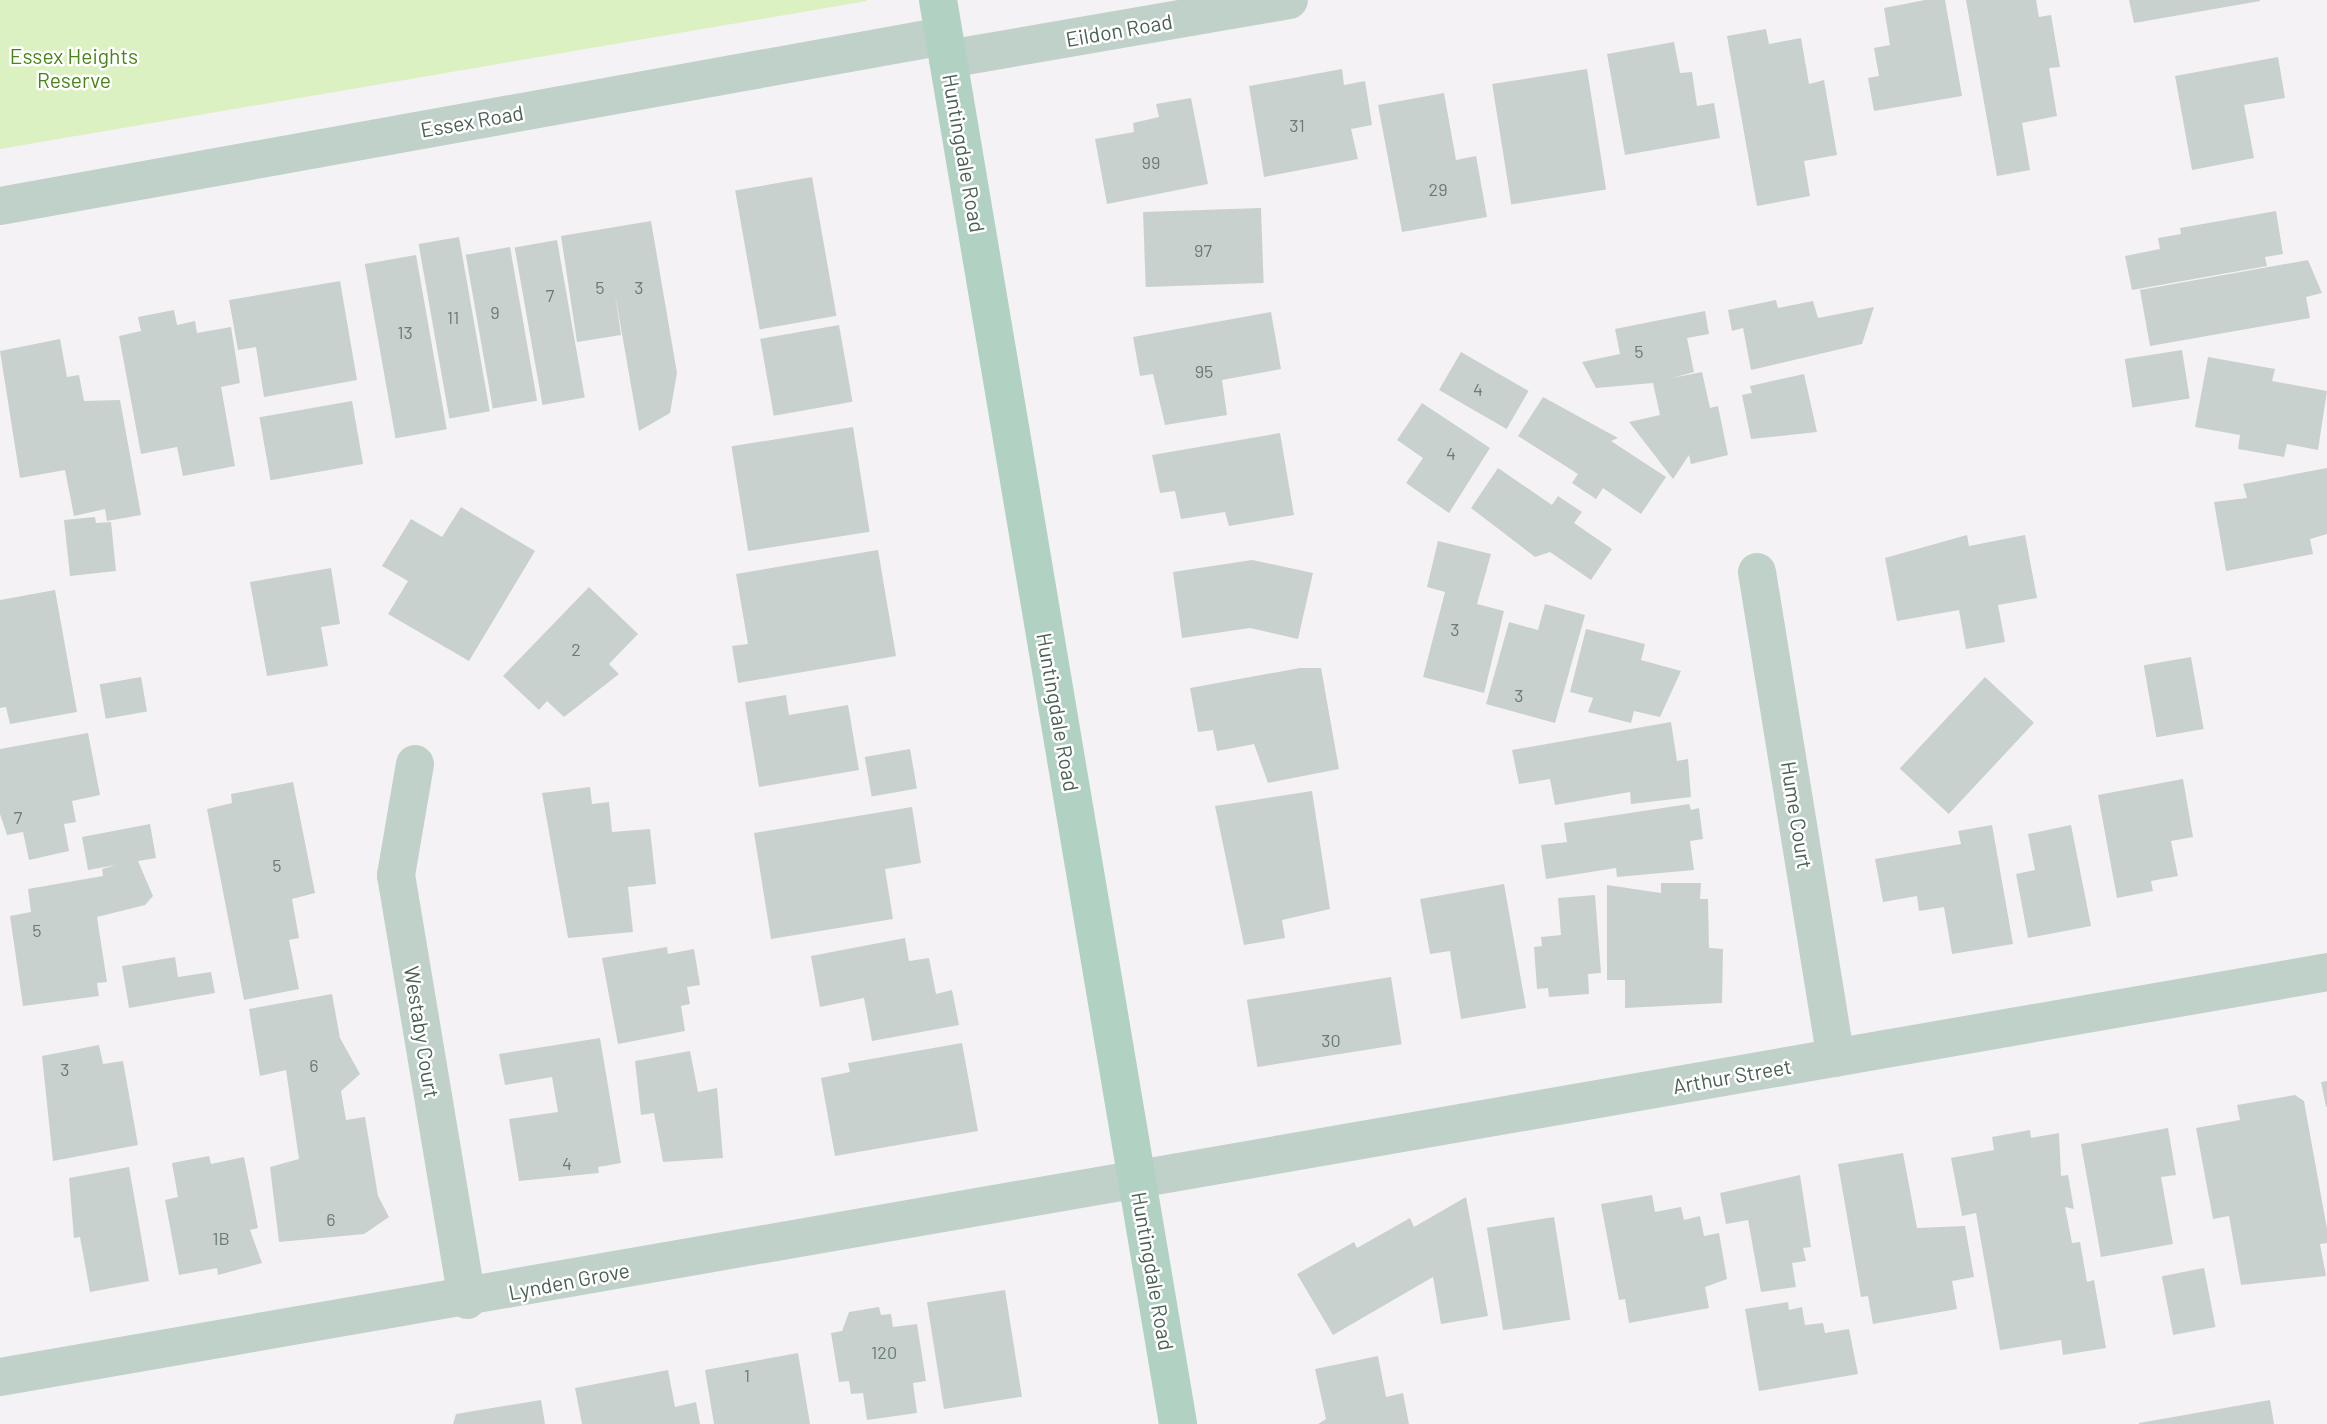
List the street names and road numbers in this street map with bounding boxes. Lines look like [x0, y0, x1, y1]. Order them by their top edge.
street label: Eildon Road [1064, 8, 1174, 52]
street label: Huntingdale Road [938, 72, 990, 234]
street label: Essex Road [419, 100, 525, 142]
street label: Huntingdale Road [1032, 631, 1084, 793]
street label: Hume Court [1776, 759, 1818, 871]
street label: Westaby Court [399, 964, 445, 1100]
street label: Arthur Street [1671, 1053, 1793, 1099]
street label: Huntingdale Road [1127, 1190, 1179, 1352]
street label: Lynden Grove [506, 1257, 632, 1305]

